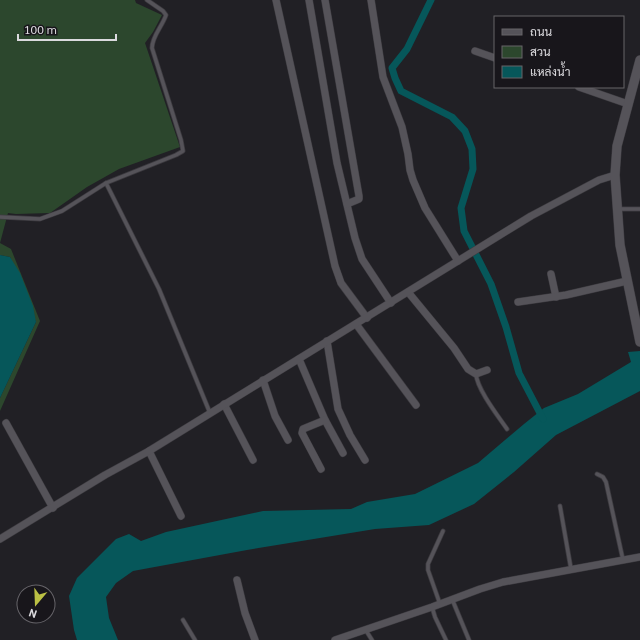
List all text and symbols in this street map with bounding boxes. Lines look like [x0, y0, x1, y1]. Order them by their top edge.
scale bar [18, 16, 116, 42]
legend [494, 16, 624, 88]
text: 100 m [24, 21, 57, 37]
text: ถนน [530, 23, 553, 39]
text: สวน [530, 43, 551, 59]
text: แหล่งน้ำ [530, 61, 570, 79]
north arrow [16, 584, 56, 624]
text: N [26, 606, 39, 622]

